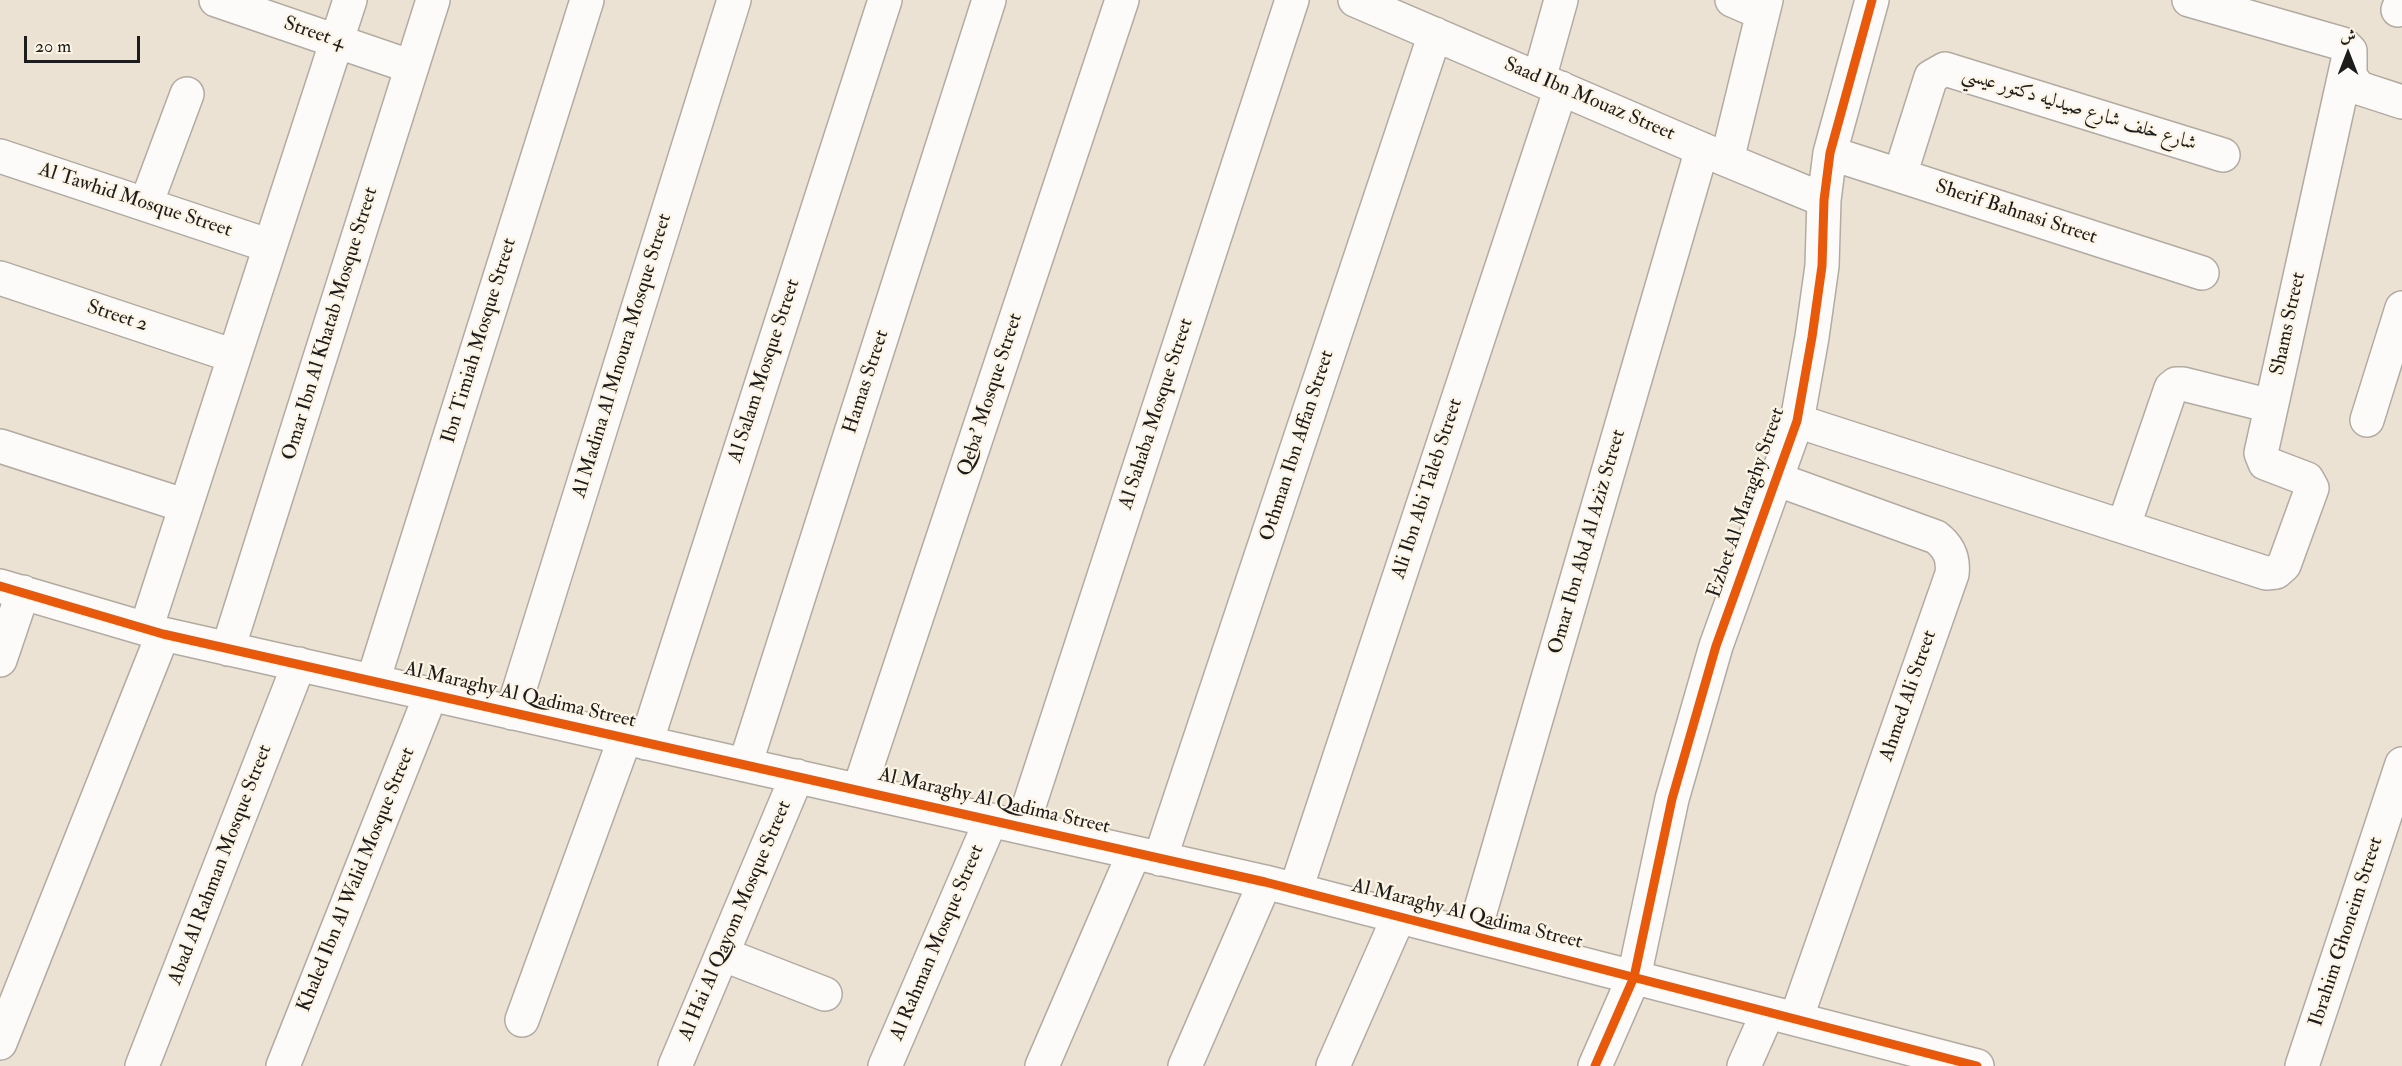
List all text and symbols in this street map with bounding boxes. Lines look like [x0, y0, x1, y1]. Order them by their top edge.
street label: Street 4 [280, 12, 348, 56]
scale bar [27, 24, 142, 62]
north arrow [2318, 24, 2378, 84]
text: ش [2340, 26, 2356, 46]
text: 20 m [35, 35, 71, 58]
street label: Saad Ibn Mouaz Street [1500, 53, 1678, 147]
street label: شارع خلف شارع صيدليه دكتور عيسي [1959, 63, 2199, 157]
street label: Al Tawhid Mosque Street [35, 158, 235, 244]
street label: Sherif Bahnasi Street [1932, 176, 2100, 250]
street label: Omar Ibn Al Khatab Mosque Street [278, 184, 384, 464]
street label: Al Madina Al Mnoura Mosque Street [568, 211, 678, 501]
street label: Ibn Timiah Mosque Street [437, 236, 523, 446]
street label: Shams Street [2266, 270, 2312, 378]
street label: Al Salam Mosque Street [724, 276, 806, 466]
street label: Street 2 [84, 296, 150, 338]
street label: Qeba' Mosque Street [953, 311, 1029, 479]
street label: Al Sahaba Mosque Street [1115, 315, 1199, 513]
street label: Hamas Street [839, 327, 895, 437]
street label: Othman Ibn Affan Street [1256, 348, 1340, 544]
street label: Ali Ibn Abi Taleb Street [1388, 396, 1468, 582]
street label: Ezbet Al Maraghy Street [1703, 405, 1791, 601]
street label: Omar Ibn Abd Al Aziz Street [1544, 427, 1632, 657]
street label: Ahmed Ali Street [1875, 628, 1943, 764]
street label: Al Maraghy Al Qadima Street [402, 658, 638, 734]
street label: Abad Al Rahman Mosque Street [164, 742, 278, 988]
street label: Khaled Ibn Al Walid Mosque Street [293, 744, 421, 1016]
street label: Al Maraghy Al Qadima Street [876, 764, 1112, 840]
street label: Al Hai Al Qayom Mosque Street [675, 797, 797, 1045]
street label: Ibrahim Ghoneim Street [2305, 834, 2389, 1030]
street label: Al Rahman Mosque Street [886, 842, 990, 1044]
street label: Al Maraghy Al Qadima Street [1349, 875, 1585, 955]

